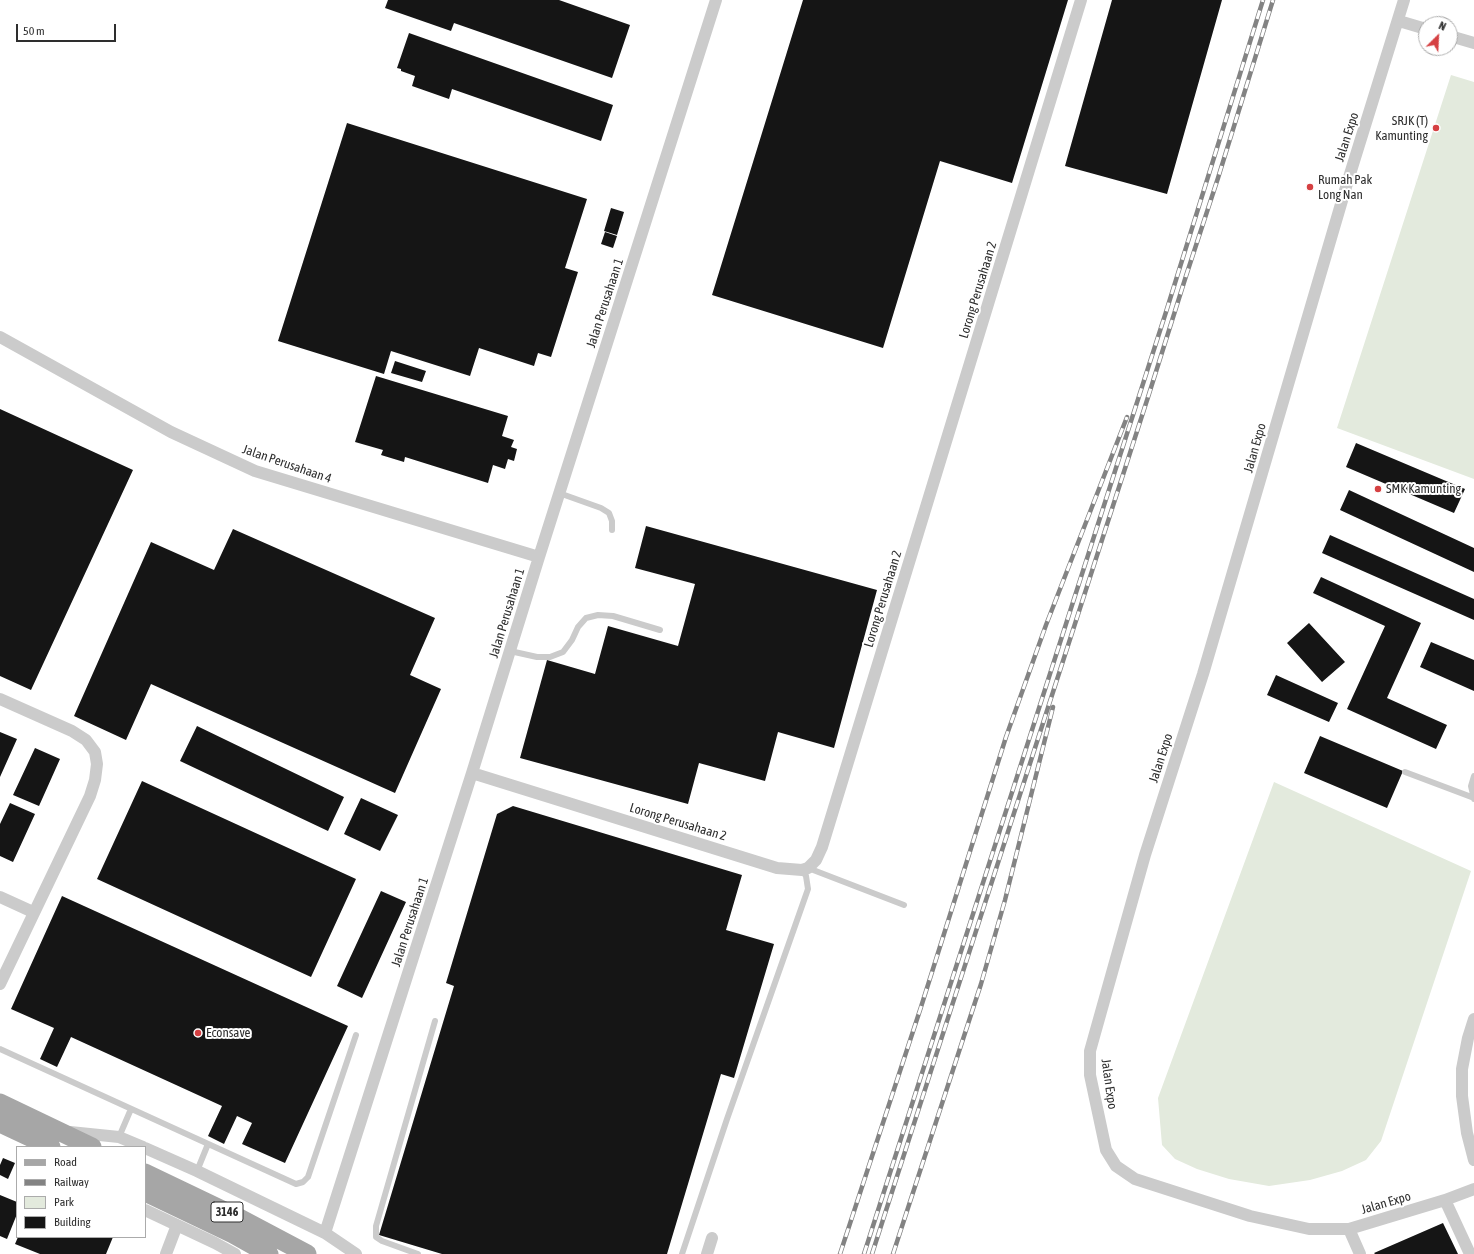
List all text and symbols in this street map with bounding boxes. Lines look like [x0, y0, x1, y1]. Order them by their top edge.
scale bar [18, 16, 118, 42]
north arrow [1418, 16, 1458, 56]
text: N [1437, 19, 1448, 33]
text: 50 m [23, 24, 45, 38]
street label: Jalan Expo [1332, 110, 1362, 164]
place label: SRJK (T) Kamunting [1375, 113, 1428, 144]
marker: SRJK (T) Kamunting [1431, 123, 1441, 133]
place label: Rumah Pak Long Nan [1318, 172, 1372, 203]
marker: Rumah Pak Long Nan [1305, 182, 1315, 192]
street label: Lorong Perusahaan 2 [956, 240, 1000, 340]
street label: Jalan Perusahaan 1 [583, 256, 627, 350]
street label: Jalan Expo [1240, 421, 1270, 475]
street label: Jalan Perusahaan 4 [240, 441, 334, 487]
place label: SMK Kamunting [1386, 481, 1461, 497]
marker: SMK Kamunting [1373, 484, 1383, 494]
street label: Lorong Perusahaan 2 [861, 549, 905, 649]
street label: Jalan Perusahaan 1 [486, 566, 528, 660]
street label: Jalan Expo [1146, 731, 1176, 785]
street label: Lorong Perusahaan 2 [628, 800, 728, 844]
street label: Jalan Perusahaan 1 [388, 875, 432, 969]
place label: Econsave [206, 1025, 251, 1041]
marker: Econsave [193, 1028, 203, 1038]
street label: Jalan Expo [1098, 1058, 1120, 1110]
legend [16, 1146, 146, 1238]
text: Road [54, 1155, 77, 1169]
text: Railway [54, 1175, 89, 1189]
street label: Jalan Expo [1359, 1188, 1413, 1218]
text: Park [54, 1195, 74, 1209]
road number: 3146 [211, 1202, 243, 1222]
text: Building [54, 1215, 91, 1229]

